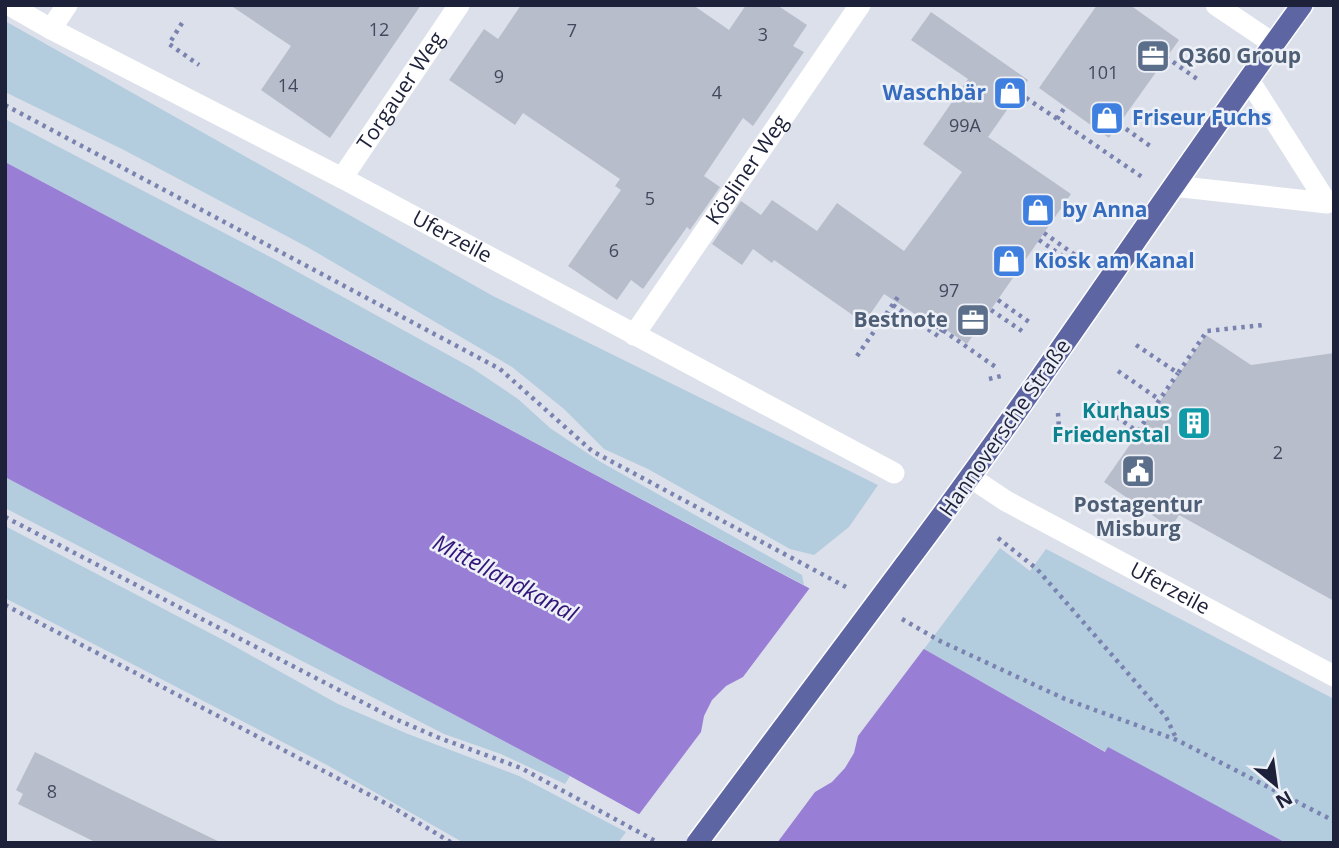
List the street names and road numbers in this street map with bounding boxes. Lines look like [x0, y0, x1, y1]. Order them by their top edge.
street label: Torgauer Weg [350, 26, 450, 155]
street label: Kösliner Weg [699, 109, 794, 230]
street label: Uferzeile [408, 203, 497, 269]
street label: Hannoversche Straße [932, 333, 1076, 522]
street label: Uferzeile [1125, 555, 1215, 620]

